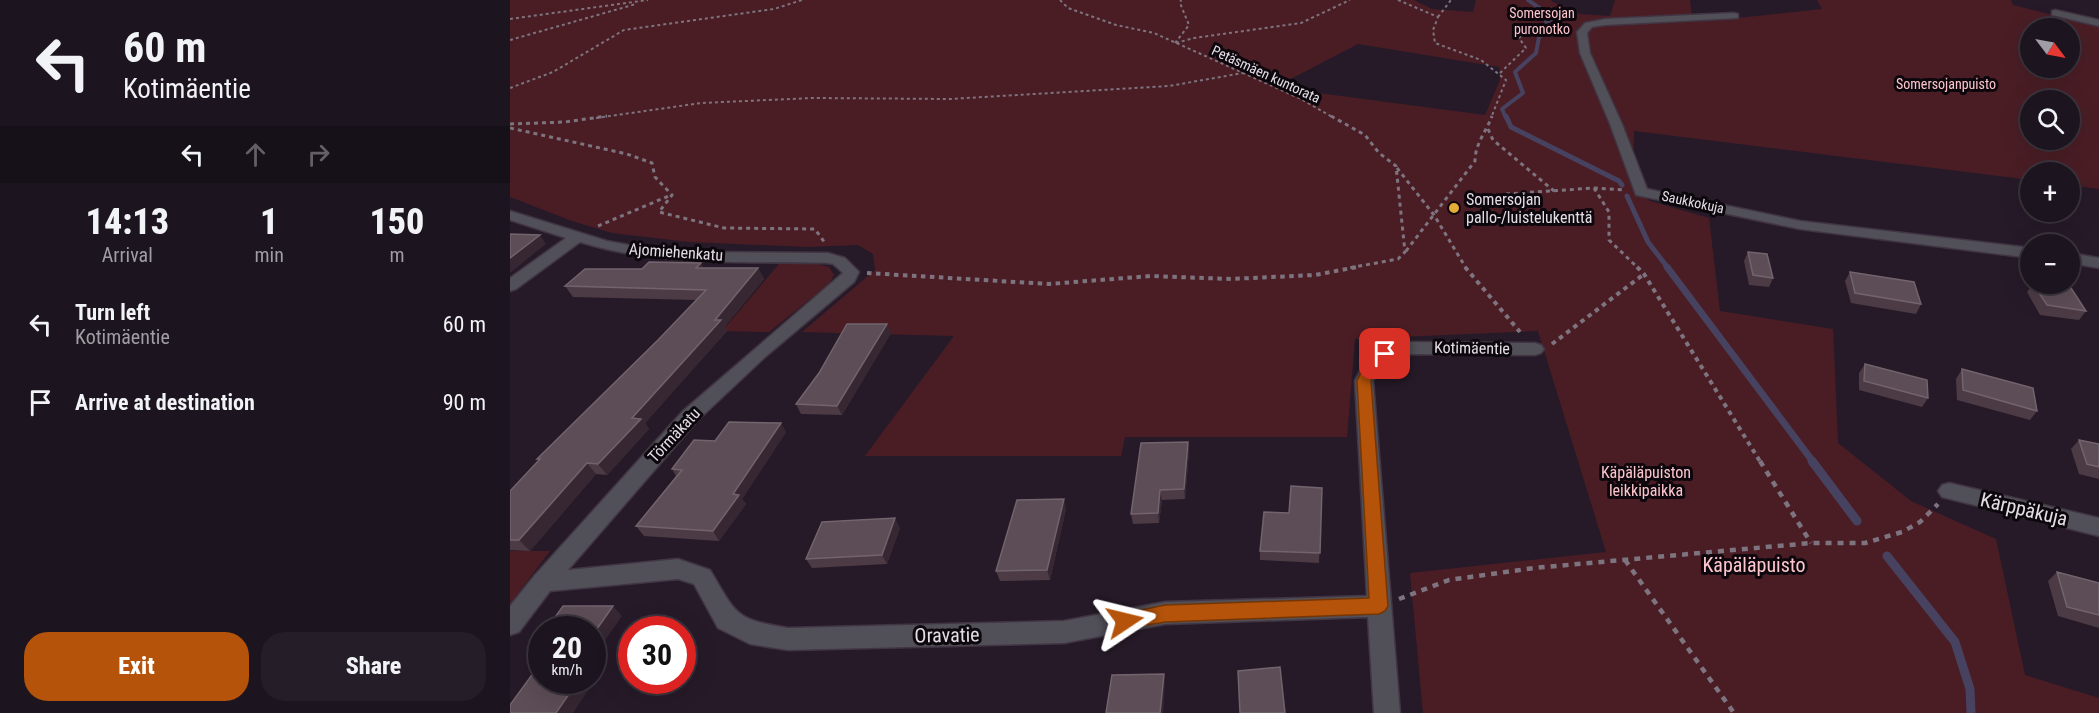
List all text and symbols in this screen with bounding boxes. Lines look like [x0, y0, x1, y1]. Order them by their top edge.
park label: Somersojan puronotko [1509, 5, 1575, 37]
north arrow [2020, 18, 2080, 78]
map controls [2020, 18, 2080, 294]
text: 60 m [123, 23, 206, 72]
icon: left [24, 24, 102, 102]
street label: Petäsmäen kuntorata [1209, 42, 1323, 106]
text: Kotimäentie [123, 73, 251, 105]
park label: Somersojanpuisto [1896, 76, 1996, 92]
button: search [2020, 90, 2080, 150]
icon: left [176, 138, 209, 171]
icon: ahead [239, 138, 272, 171]
icon: right [302, 138, 335, 171]
button: + [2020, 162, 2080, 222]
street label: Saukkokuja [1660, 188, 1726, 216]
place label: Somersojan pallo-/luistelukenttä [1466, 190, 1592, 227]
text: 14:13 [86, 201, 169, 243]
text: 1 [260, 201, 278, 243]
text: 150 [369, 201, 424, 243]
marker: Somersojan pallo-/luistelukenttä [1447, 201, 1461, 215]
button: − [2020, 234, 2080, 294]
street label: Ajomiehenkatu [628, 239, 724, 265]
text: Arrival [102, 243, 153, 267]
text: min [255, 243, 284, 267]
text: m [389, 243, 404, 267]
text: Turn left [75, 300, 150, 325]
icon: left [24, 308, 57, 341]
text: 60 m [443, 312, 486, 337]
text: Kotimäentie [75, 325, 170, 349]
pin [1359, 328, 1410, 379]
icon: arrive [1368, 337, 1401, 370]
street label: Kotimäentie [1434, 338, 1510, 358]
icon: arrive [24, 386, 57, 419]
text: Arrive at destination [75, 390, 255, 415]
text: 90 m [443, 390, 486, 415]
street label: Törmäkatu [644, 404, 704, 466]
park label: Käpäläpuiston leikkipaikka [1601, 463, 1691, 500]
street label: Kärppäkuja [1978, 487, 2070, 531]
park label: Käpäläpuisto [1702, 553, 1806, 577]
position arrow [1093, 589, 1157, 653]
speed limit sign: 30 [618, 616, 696, 694]
street label: Oravatie [914, 622, 980, 648]
text: 20 [552, 630, 582, 665]
button: Exit [24, 632, 249, 701]
button: Share [261, 632, 486, 701]
text: km/h [552, 661, 582, 679]

